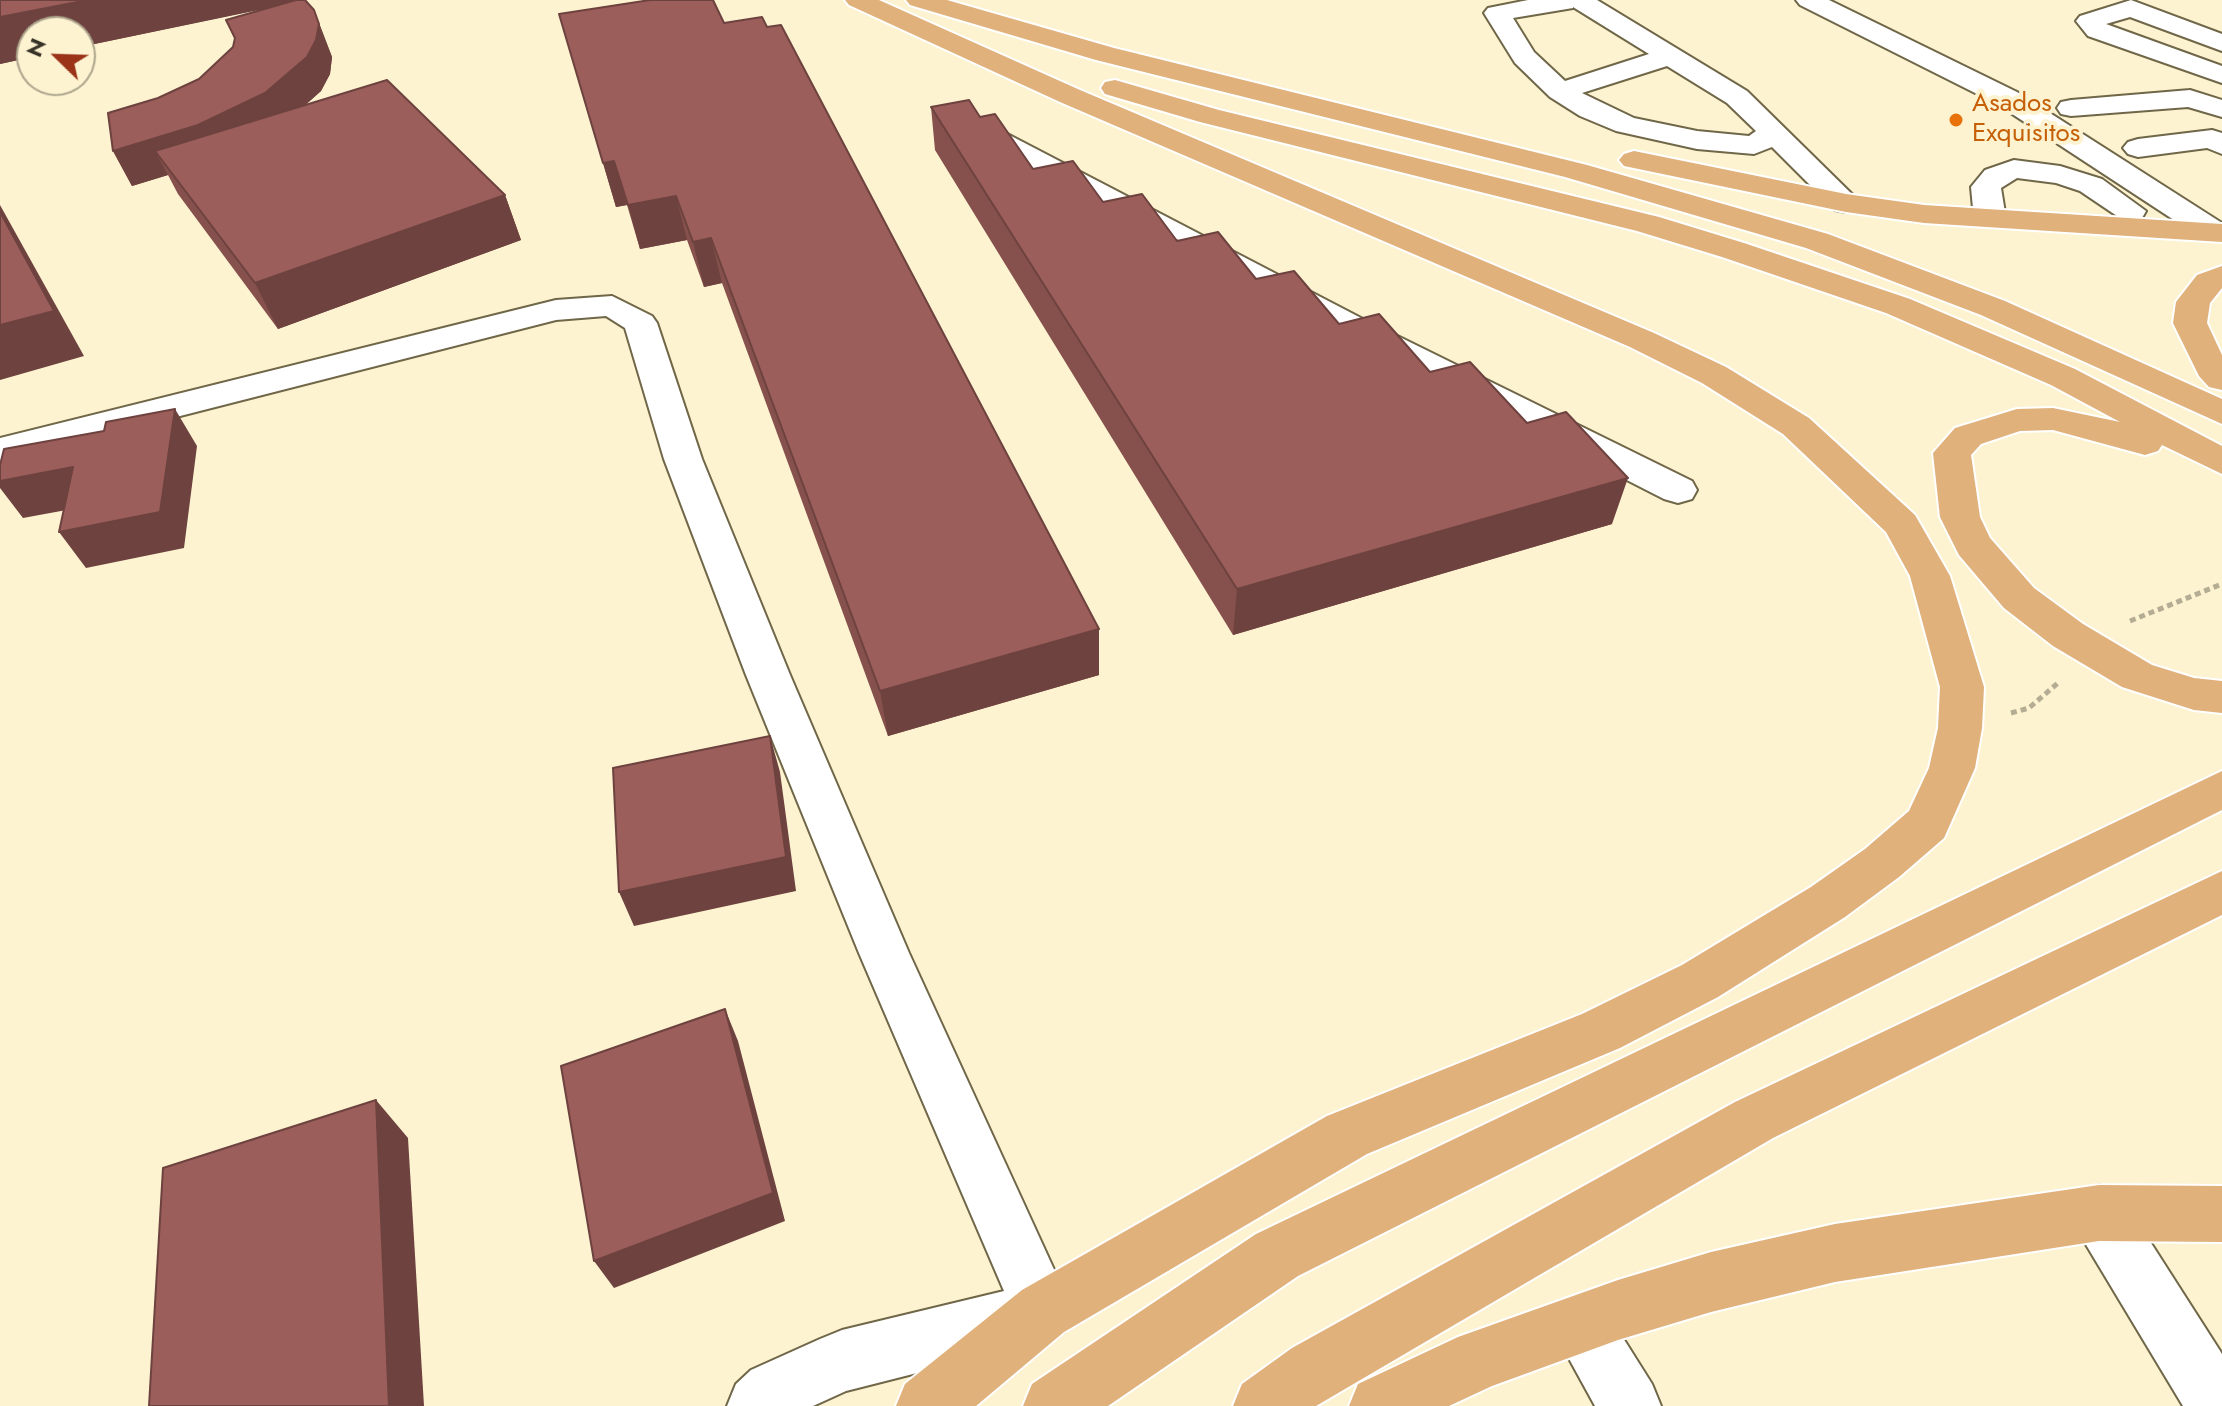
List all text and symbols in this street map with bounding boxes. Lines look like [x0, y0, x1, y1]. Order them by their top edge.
north arrow [16, 16, 96, 96]
text: N [18, 33, 54, 62]
place label: Asados Exquisitos [1972, 89, 2080, 150]
marker: Asados Exquisitos [1947, 111, 1965, 129]

